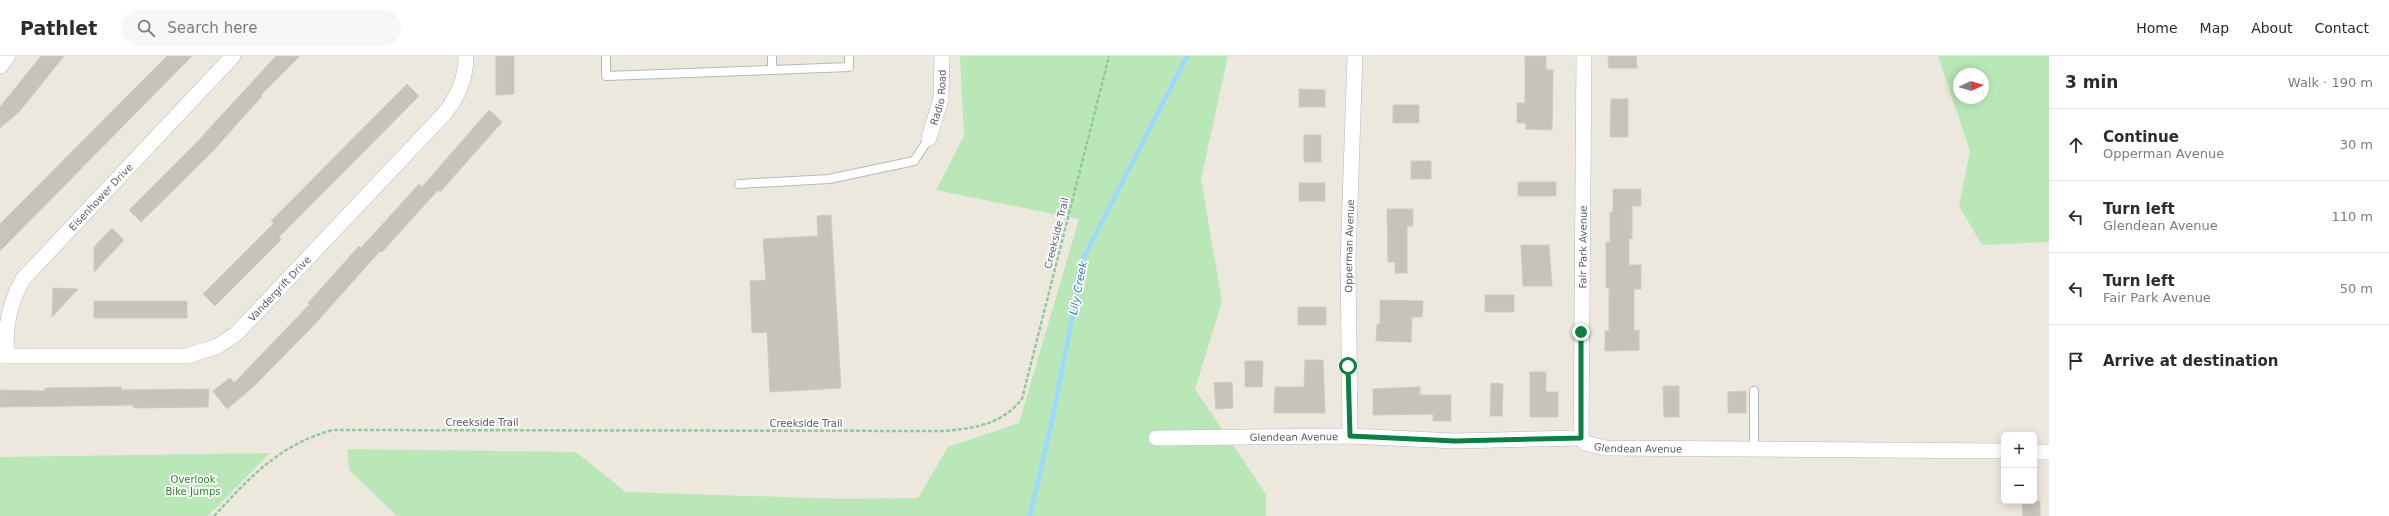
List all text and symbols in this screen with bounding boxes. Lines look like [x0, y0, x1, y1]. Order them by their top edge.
search box [121, 10, 401, 46]
text: Pathlet [20, 17, 97, 39]
icon: search [135, 17, 157, 39]
text: Search here [167, 19, 257, 37]
text: Home [2136, 20, 2178, 36]
text: Map [2200, 20, 2229, 36]
text: About [2251, 20, 2293, 36]
text: Contact [2315, 20, 2369, 36]
north arrow [1953, 68, 1989, 104]
street label: Radio Road [928, 69, 948, 127]
text: 3 min [2065, 72, 2118, 92]
text: Walk · 190 m [2288, 75, 2373, 90]
text: Continue [2103, 128, 2179, 146]
icon: ahead [2065, 134, 2087, 156]
text: 30 m [2340, 137, 2373, 152]
text: Opperman Avenue [2103, 146, 2224, 161]
street label: Eisenhower Drive [67, 161, 135, 233]
street label: Creekside Trail [1042, 196, 1071, 270]
street label: Opperman Avenue [1343, 199, 1356, 293]
text: Turn left [2103, 200, 2175, 218]
street label: Fair Park Avenue [1577, 205, 1589, 289]
icon: left [2065, 206, 2087, 228]
text: 110 m [2331, 209, 2373, 224]
text: Glendean Avenue [2103, 218, 2218, 233]
street label: Vandergrift Drive [246, 254, 313, 324]
water label: Lily Creek [1067, 260, 1090, 316]
text: Turn left [2103, 272, 2175, 290]
icon: left [2065, 278, 2087, 300]
text: 50 m [2340, 281, 2373, 296]
text: Fair Park Avenue [2103, 290, 2211, 305]
route end [1572, 323, 1590, 341]
icon: arrive [2065, 350, 2087, 372]
text: Arrive at destination [2103, 352, 2278, 370]
route start [1339, 357, 1357, 375]
street label: Creekside Trail [445, 417, 519, 428]
street label: Creekside Trail [769, 418, 843, 429]
street label: Glendean Avenue [1250, 431, 1338, 443]
map controls [2001, 432, 2037, 504]
button: + [2001, 432, 2037, 468]
street label: Glendean Avenue [1593, 440, 1682, 455]
button: − [2001, 468, 2037, 504]
park label: Overlook Bike Jumps [166, 474, 221, 497]

